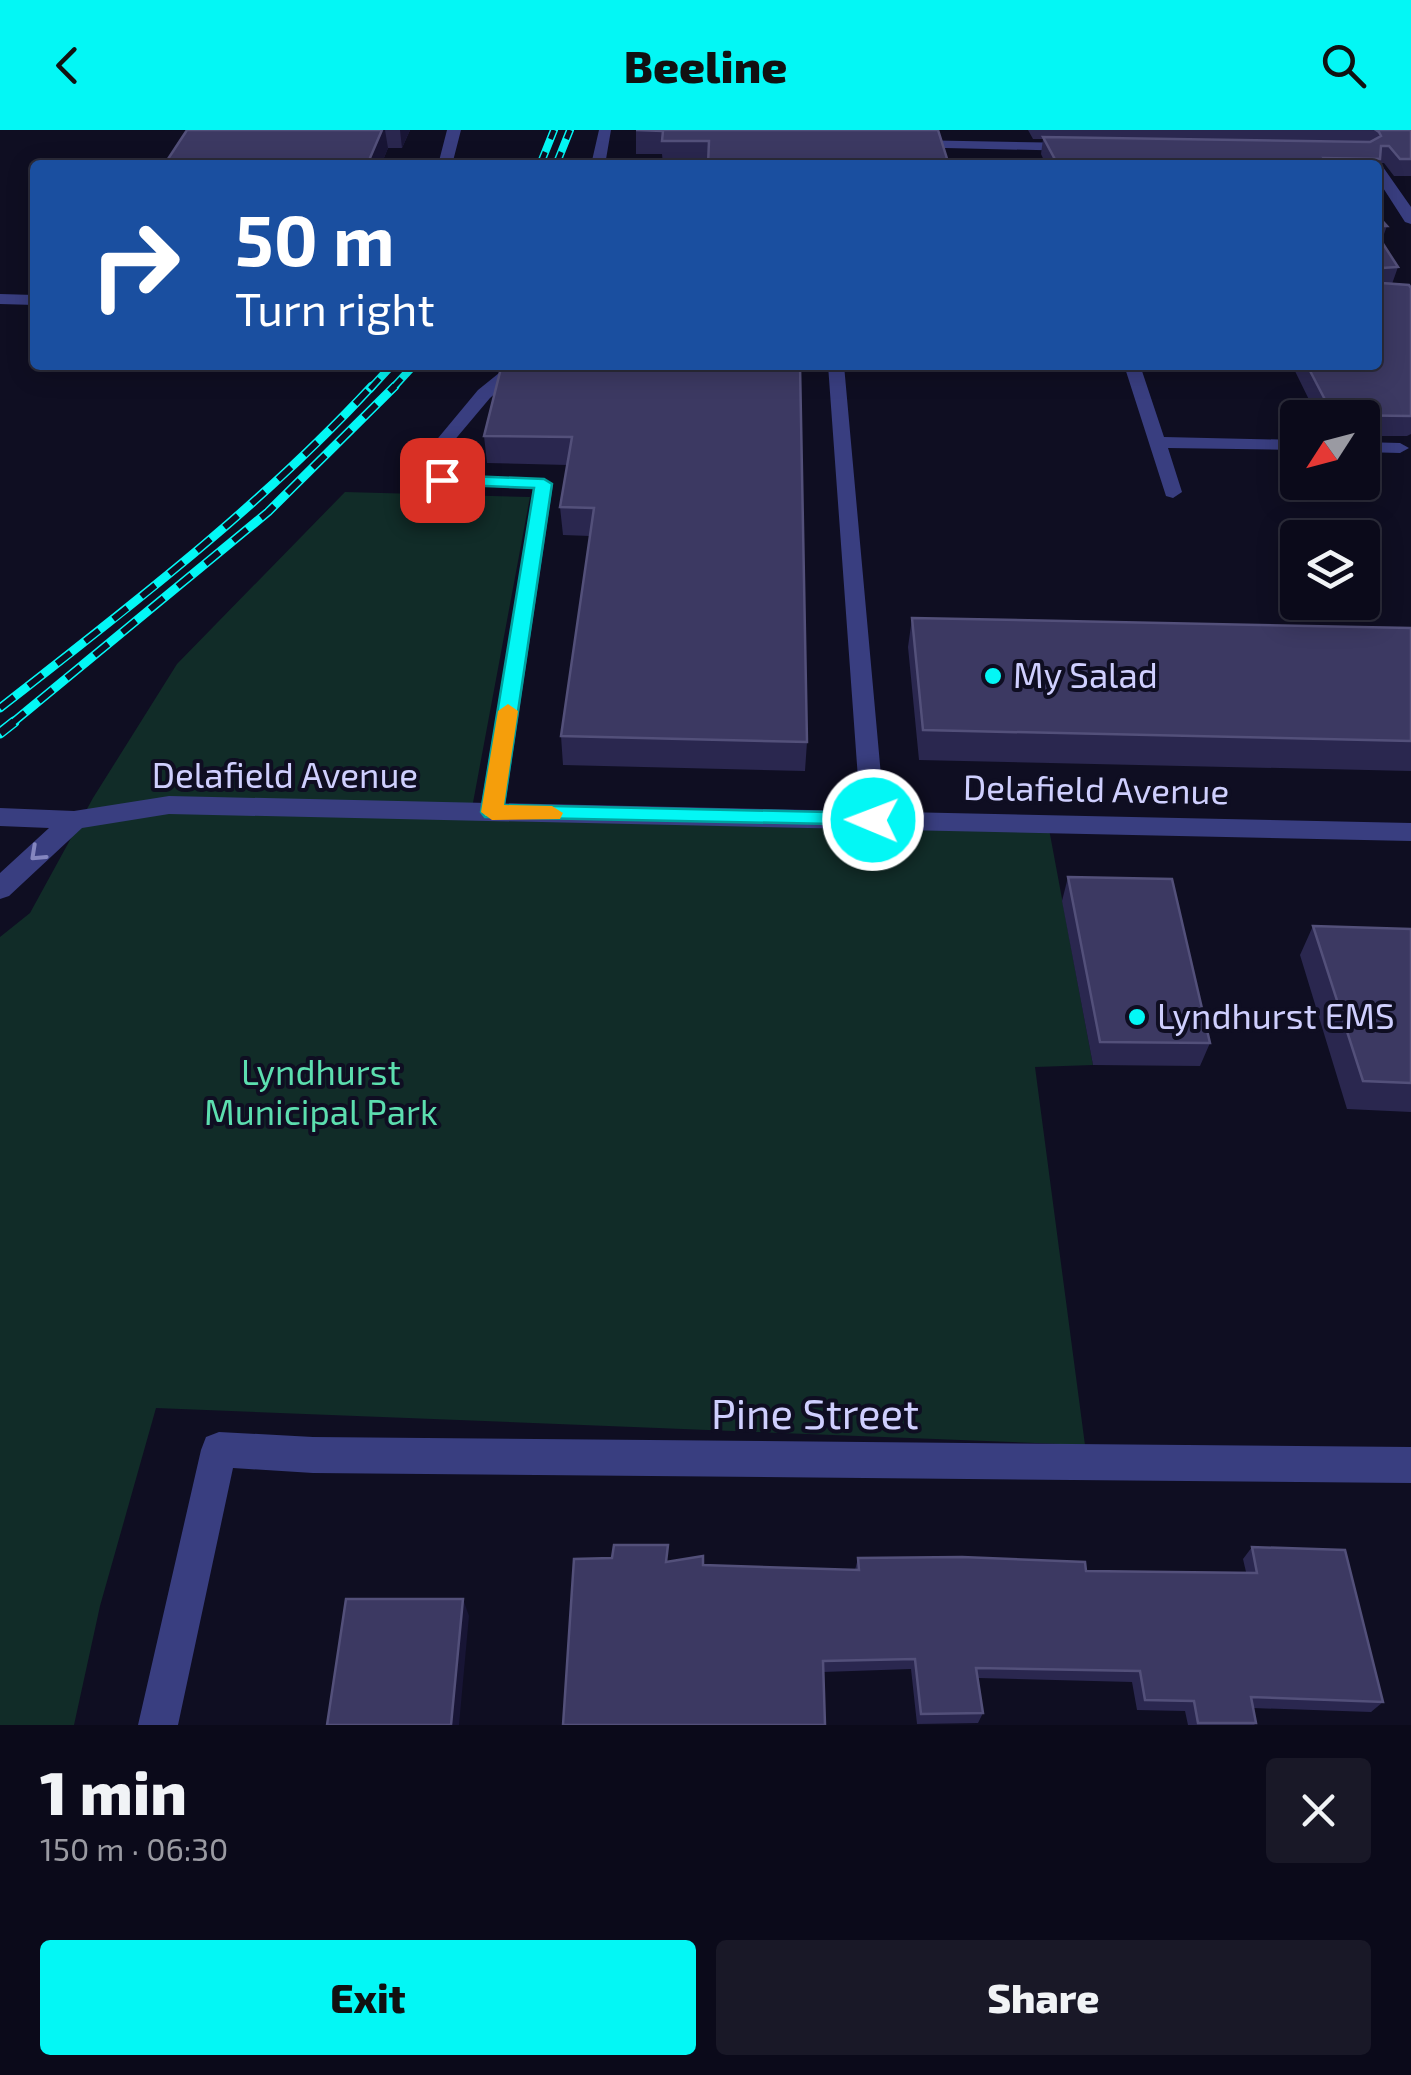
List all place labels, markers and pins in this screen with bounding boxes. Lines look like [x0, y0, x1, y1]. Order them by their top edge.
pin [400, 438, 485, 523]
place label: My Salad [1013, 653, 1158, 695]
marker: My Salad [982, 665, 1004, 687]
place label: Lyndhurst EMS [1157, 994, 1395, 1036]
marker: Lyndhurst EMS [1126, 1006, 1148, 1028]

